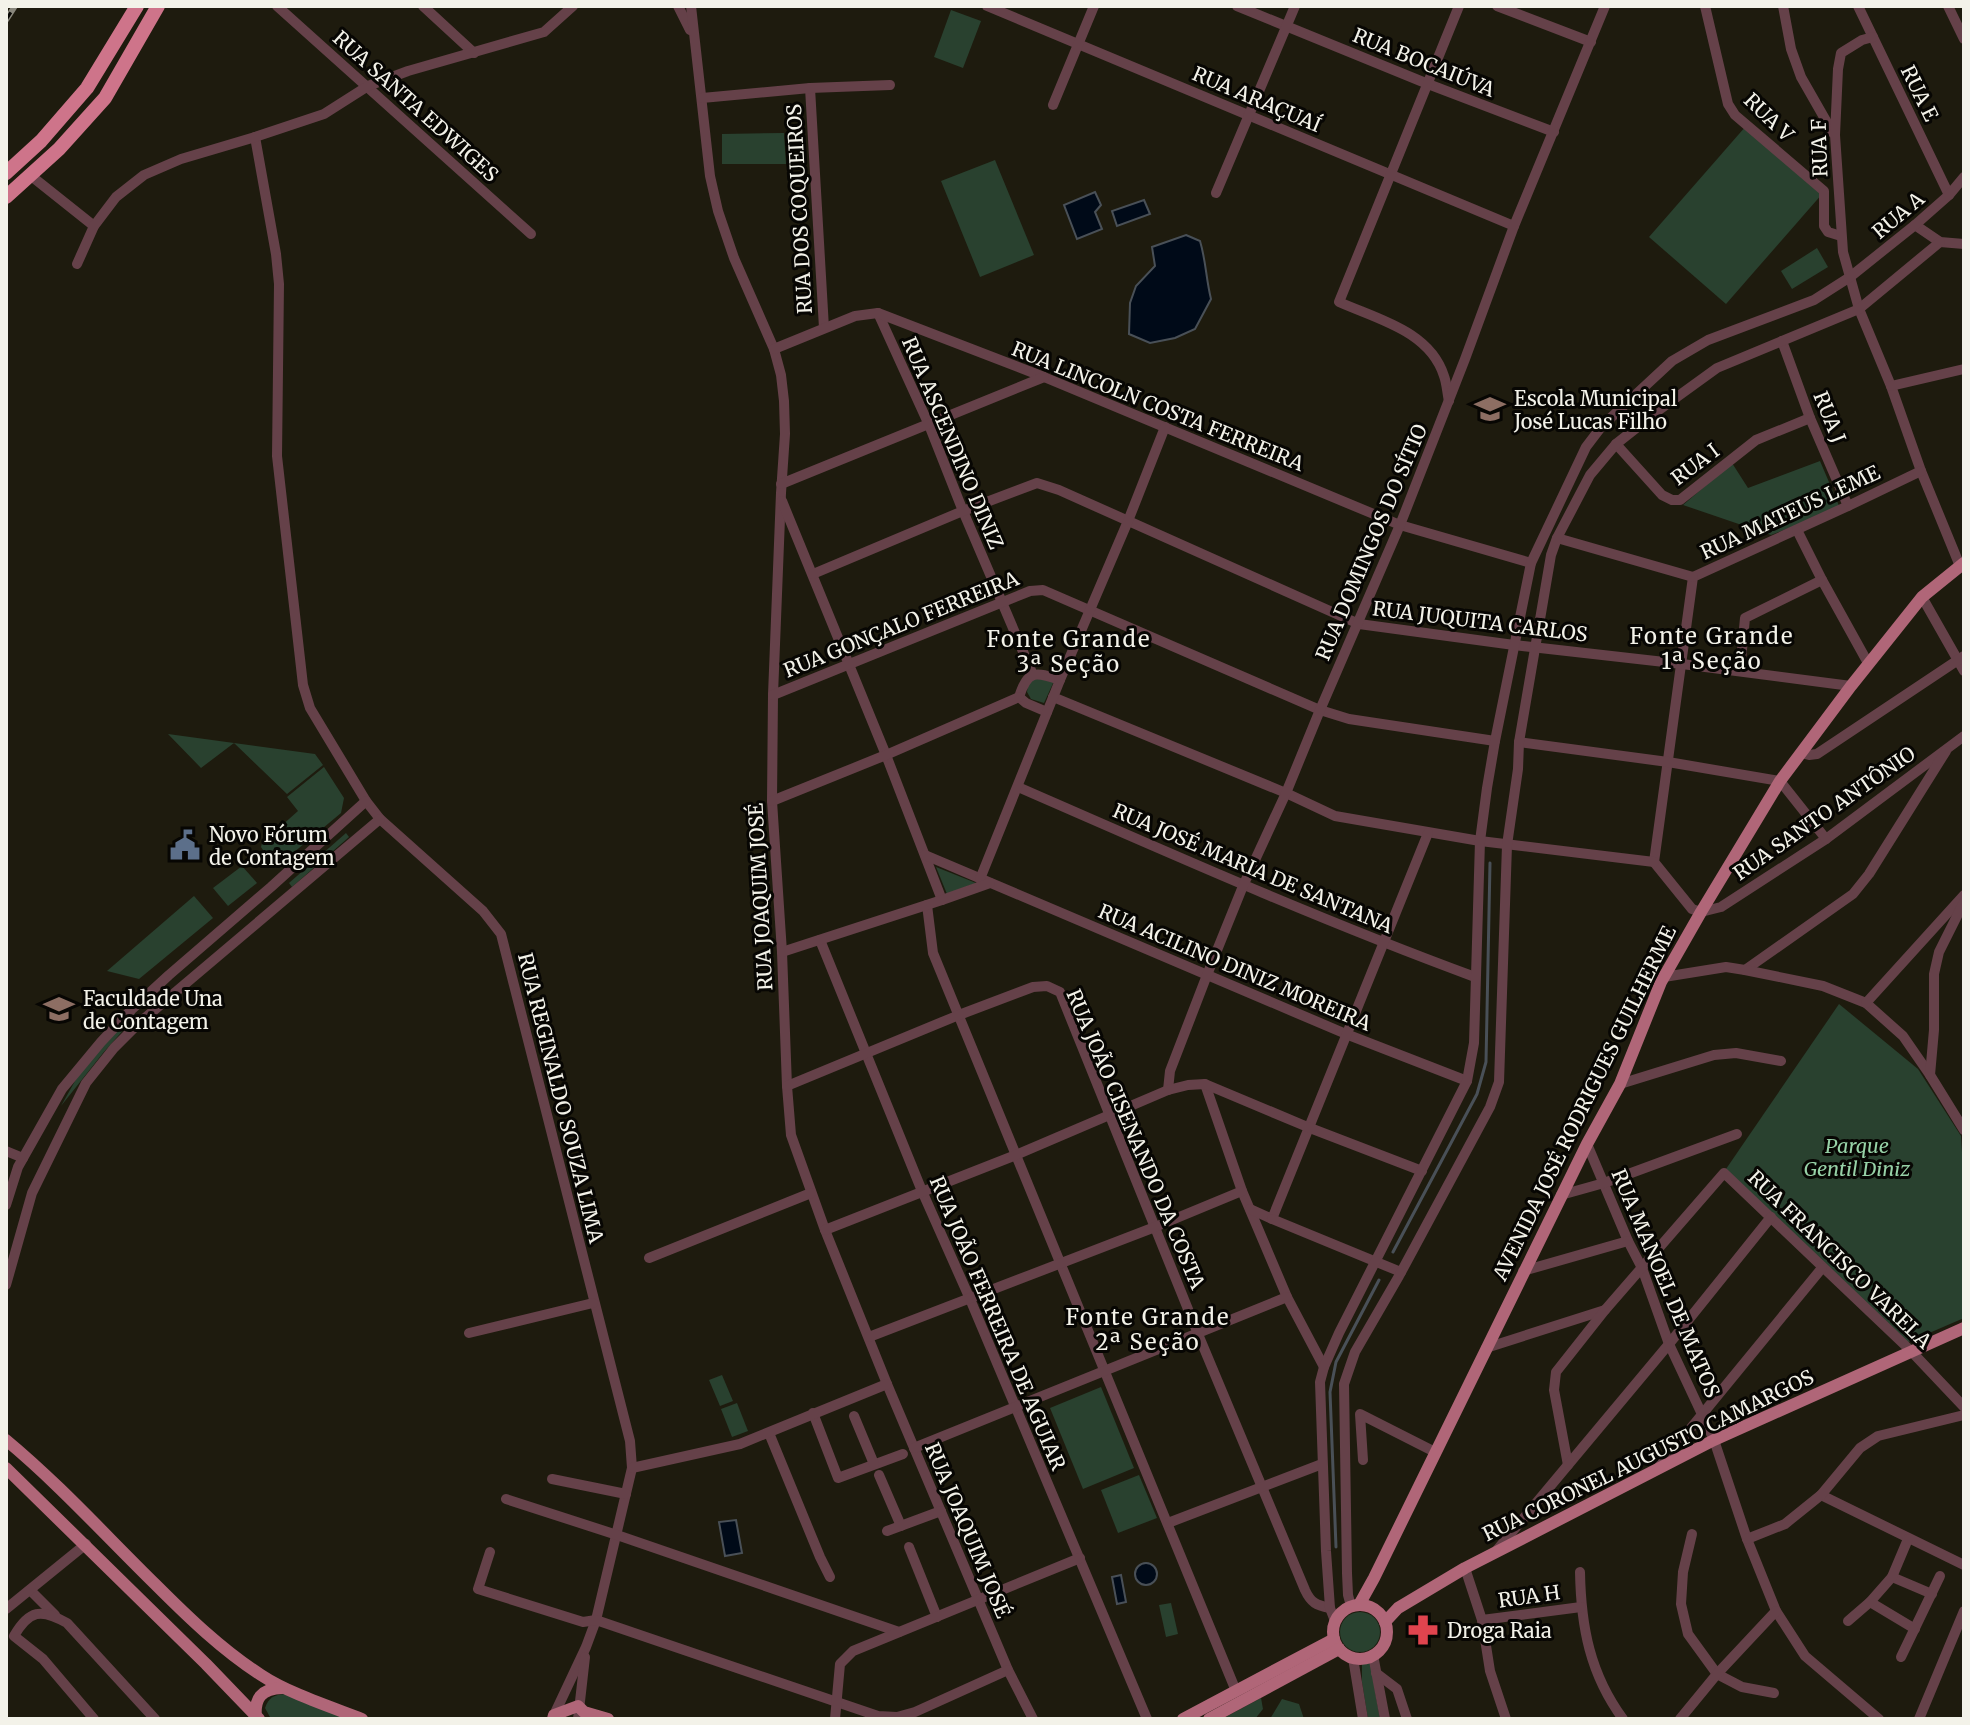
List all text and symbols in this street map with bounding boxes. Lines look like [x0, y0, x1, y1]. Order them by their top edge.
street label: RUA BOCAIÚVA [1349, 20, 1500, 102]
street label: RUA SANTA EDWIGES [328, 25, 504, 187]
street label: RUA ARAÇUAÍ [1189, 59, 1326, 137]
street label: RUA E [1896, 61, 1944, 125]
street label: RUA V [1739, 87, 1800, 147]
street label: RUA DOS COQUEIROS [781, 103, 817, 315]
street label: RUA F [1805, 118, 1833, 178]
street label: RUA A [1867, 185, 1930, 244]
street label: RUA ASCENDINO DINIZ [897, 333, 1009, 553]
street label: RUA LINCOLN COSTA FERREIRA [1008, 336, 1309, 477]
place label: Escola Municipal José Lucas Filho [1513, 386, 1677, 434]
street label: RUA J [1808, 387, 1852, 447]
school or university icon: Escola Municipal José Lucas Filho [1473, 392, 1507, 426]
street label: RUA DOMINGOS DO SÍTIO [1308, 419, 1432, 664]
street label: RUA I [1666, 438, 1724, 490]
street label: RUA MATEUS LEME [1696, 459, 1884, 565]
street label: RUA GONÇALO FERREIRA [780, 565, 1023, 683]
street label: RUA JUQUITA CARLOS [1371, 595, 1589, 647]
district label: Fonte Grande 1ª Seção [1629, 622, 1795, 675]
district label: Fonte Grande 3ª Seção [986, 625, 1152, 678]
street label: RUA SANTO ANTÔNIO [1728, 740, 1920, 885]
street label: RUA JOSÉ MARIA DE SANTANA [1109, 796, 1398, 939]
street label: RUA JOAQUIM JOSÉ [741, 802, 777, 992]
place label: Novo Fórum de Contagem [209, 822, 335, 870]
public building icon: Novo Fórum de Contagem [168, 828, 202, 862]
street label: RUA ACILINO DINIZ MOREIRA [1095, 898, 1376, 1036]
street label: AVENIDA JOSÉ RODRIGUES GUILHERME [1485, 920, 1681, 1285]
street label: RUA REGINALDO SOUZA LIMA [513, 950, 609, 1247]
street label: RUA JOÃO CISENANDO DA COSTA [1061, 985, 1212, 1294]
place label: Faculdade Una de Contagem [83, 986, 223, 1034]
school or university icon: Faculdade Una de Contagem [42, 992, 76, 1026]
park label: Parque Gentil Diniz [1804, 1133, 1911, 1181]
street label: RUA MANOEL DE MATOS [1606, 1165, 1726, 1401]
street label: RUA FRANCISCO VARELA [1743, 1165, 1938, 1354]
street label: RUA JOÃO FERREIRA DE AGUIAR [925, 1172, 1072, 1474]
district label: Fonte Grande 2ª Seção [1065, 1303, 1231, 1356]
street label: RUA CORONEL AUGUSTO CAMARGOS [1478, 1364, 1818, 1546]
street label: RUA JOAQUIM JOSÉ [920, 1438, 1018, 1622]
street label: RUA H [1496, 1579, 1562, 1613]
pharmacy icon: Droga Raia [1406, 1613, 1440, 1647]
place label: Droga Raia [1447, 1618, 1552, 1643]

